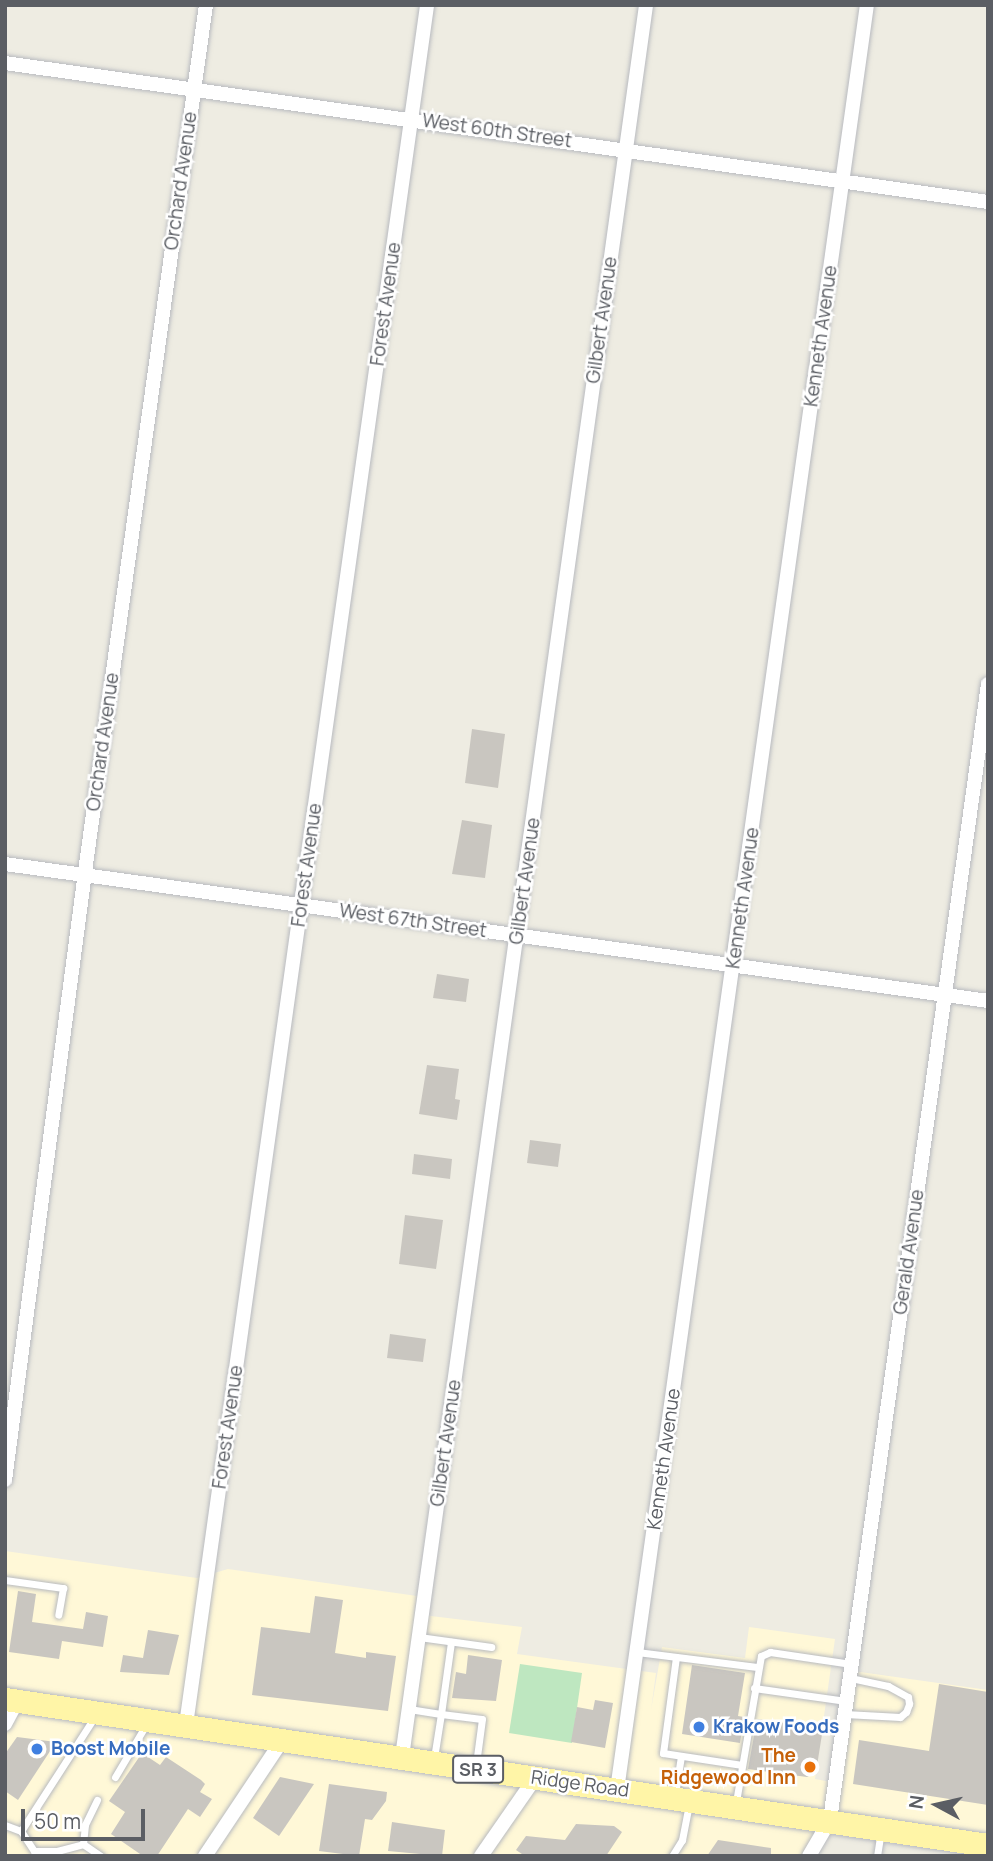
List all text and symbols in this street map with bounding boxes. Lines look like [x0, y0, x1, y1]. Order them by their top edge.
street label: West 60th Street [421, 109, 573, 153]
street label: Orchard Avenue [160, 110, 202, 252]
street label: Forest Avenue [366, 241, 406, 367]
street label: Gilbert Avenue [582, 255, 622, 385]
street label: Kenneth Avenue [800, 264, 842, 408]
street label: Orchard Avenue [82, 671, 124, 813]
street label: Forest Avenue [287, 802, 327, 928]
street label: Gilbert Avenue [505, 816, 545, 946]
street label: Kenneth Avenue [722, 826, 764, 970]
street label: West 67th Street [338, 899, 488, 943]
street label: Gerald Avenue [889, 1188, 929, 1316]
street label: Forest Avenue [208, 1364, 248, 1490]
street label: Gilbert Avenue [426, 1378, 466, 1508]
street label: Kenneth Avenue [643, 1387, 685, 1531]
place label: Krakow Foods [713, 1716, 839, 1738]
marker: Krakow Foods [691, 1719, 707, 1735]
place label: Boost Mobile [51, 1738, 170, 1760]
marker: Boost Mobile [29, 1741, 45, 1757]
place label: The Ridgewood Inn [661, 1745, 796, 1789]
road number: SR 3 [452, 1754, 504, 1784]
marker: The Ridgewood Inn [802, 1759, 818, 1775]
street label: Ridge Road [529, 1766, 631, 1802]
north arrow [902, 1770, 972, 1840]
scale bar [24, 1794, 149, 1838]
text: N [902, 1794, 930, 1811]
text: 50 m [34, 1807, 81, 1835]

